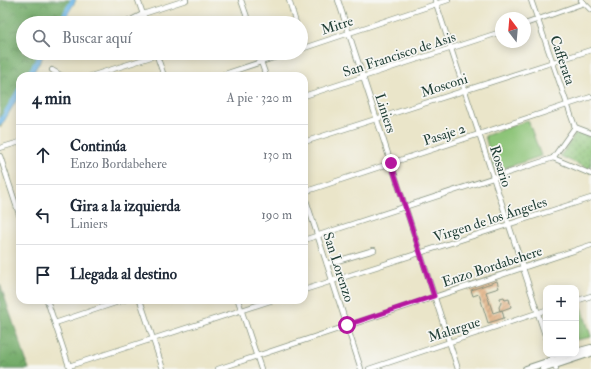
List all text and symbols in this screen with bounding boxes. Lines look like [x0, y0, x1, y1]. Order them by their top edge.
street label: Mitre [319, 12, 355, 39]
north arrow [495, 12, 531, 48]
search box [16, 16, 308, 60]
icon: search [30, 27, 52, 49]
street label: San Francisco de Asis [341, 28, 458, 81]
text: Buscar aquí [62, 29, 131, 48]
street label: Cafferata [546, 33, 579, 87]
street label: Mosconi [419, 70, 470, 101]
text: 4 min [32, 88, 71, 109]
text: A pie · 320 m [227, 90, 292, 106]
street label: Liniers [371, 91, 400, 135]
street label: Pasaje 2 [421, 120, 467, 149]
text: Continúa [70, 137, 126, 156]
street label: Rosario [486, 143, 515, 189]
icon: ahead [32, 144, 54, 166]
text: 130 m [263, 147, 292, 163]
route end [382, 154, 400, 172]
text: Enzo Bordabehere [70, 156, 167, 172]
street label: Virgen de los Ángeles [431, 193, 549, 246]
text: Gira a la izquierda [70, 197, 180, 216]
icon: left [32, 204, 54, 226]
text: 190 m [261, 207, 292, 223]
text: Liniers [70, 216, 108, 232]
street label: San Lorenzo [319, 230, 358, 304]
street label: Enzo Bordabehere [440, 242, 545, 291]
icon: arrive [32, 264, 54, 286]
text: Llegada al destino [70, 265, 177, 284]
map controls [543, 285, 579, 357]
button: + [543, 285, 579, 321]
street label: Malargue [426, 313, 483, 346]
route start [338, 316, 356, 334]
button: − [543, 321, 579, 357]

